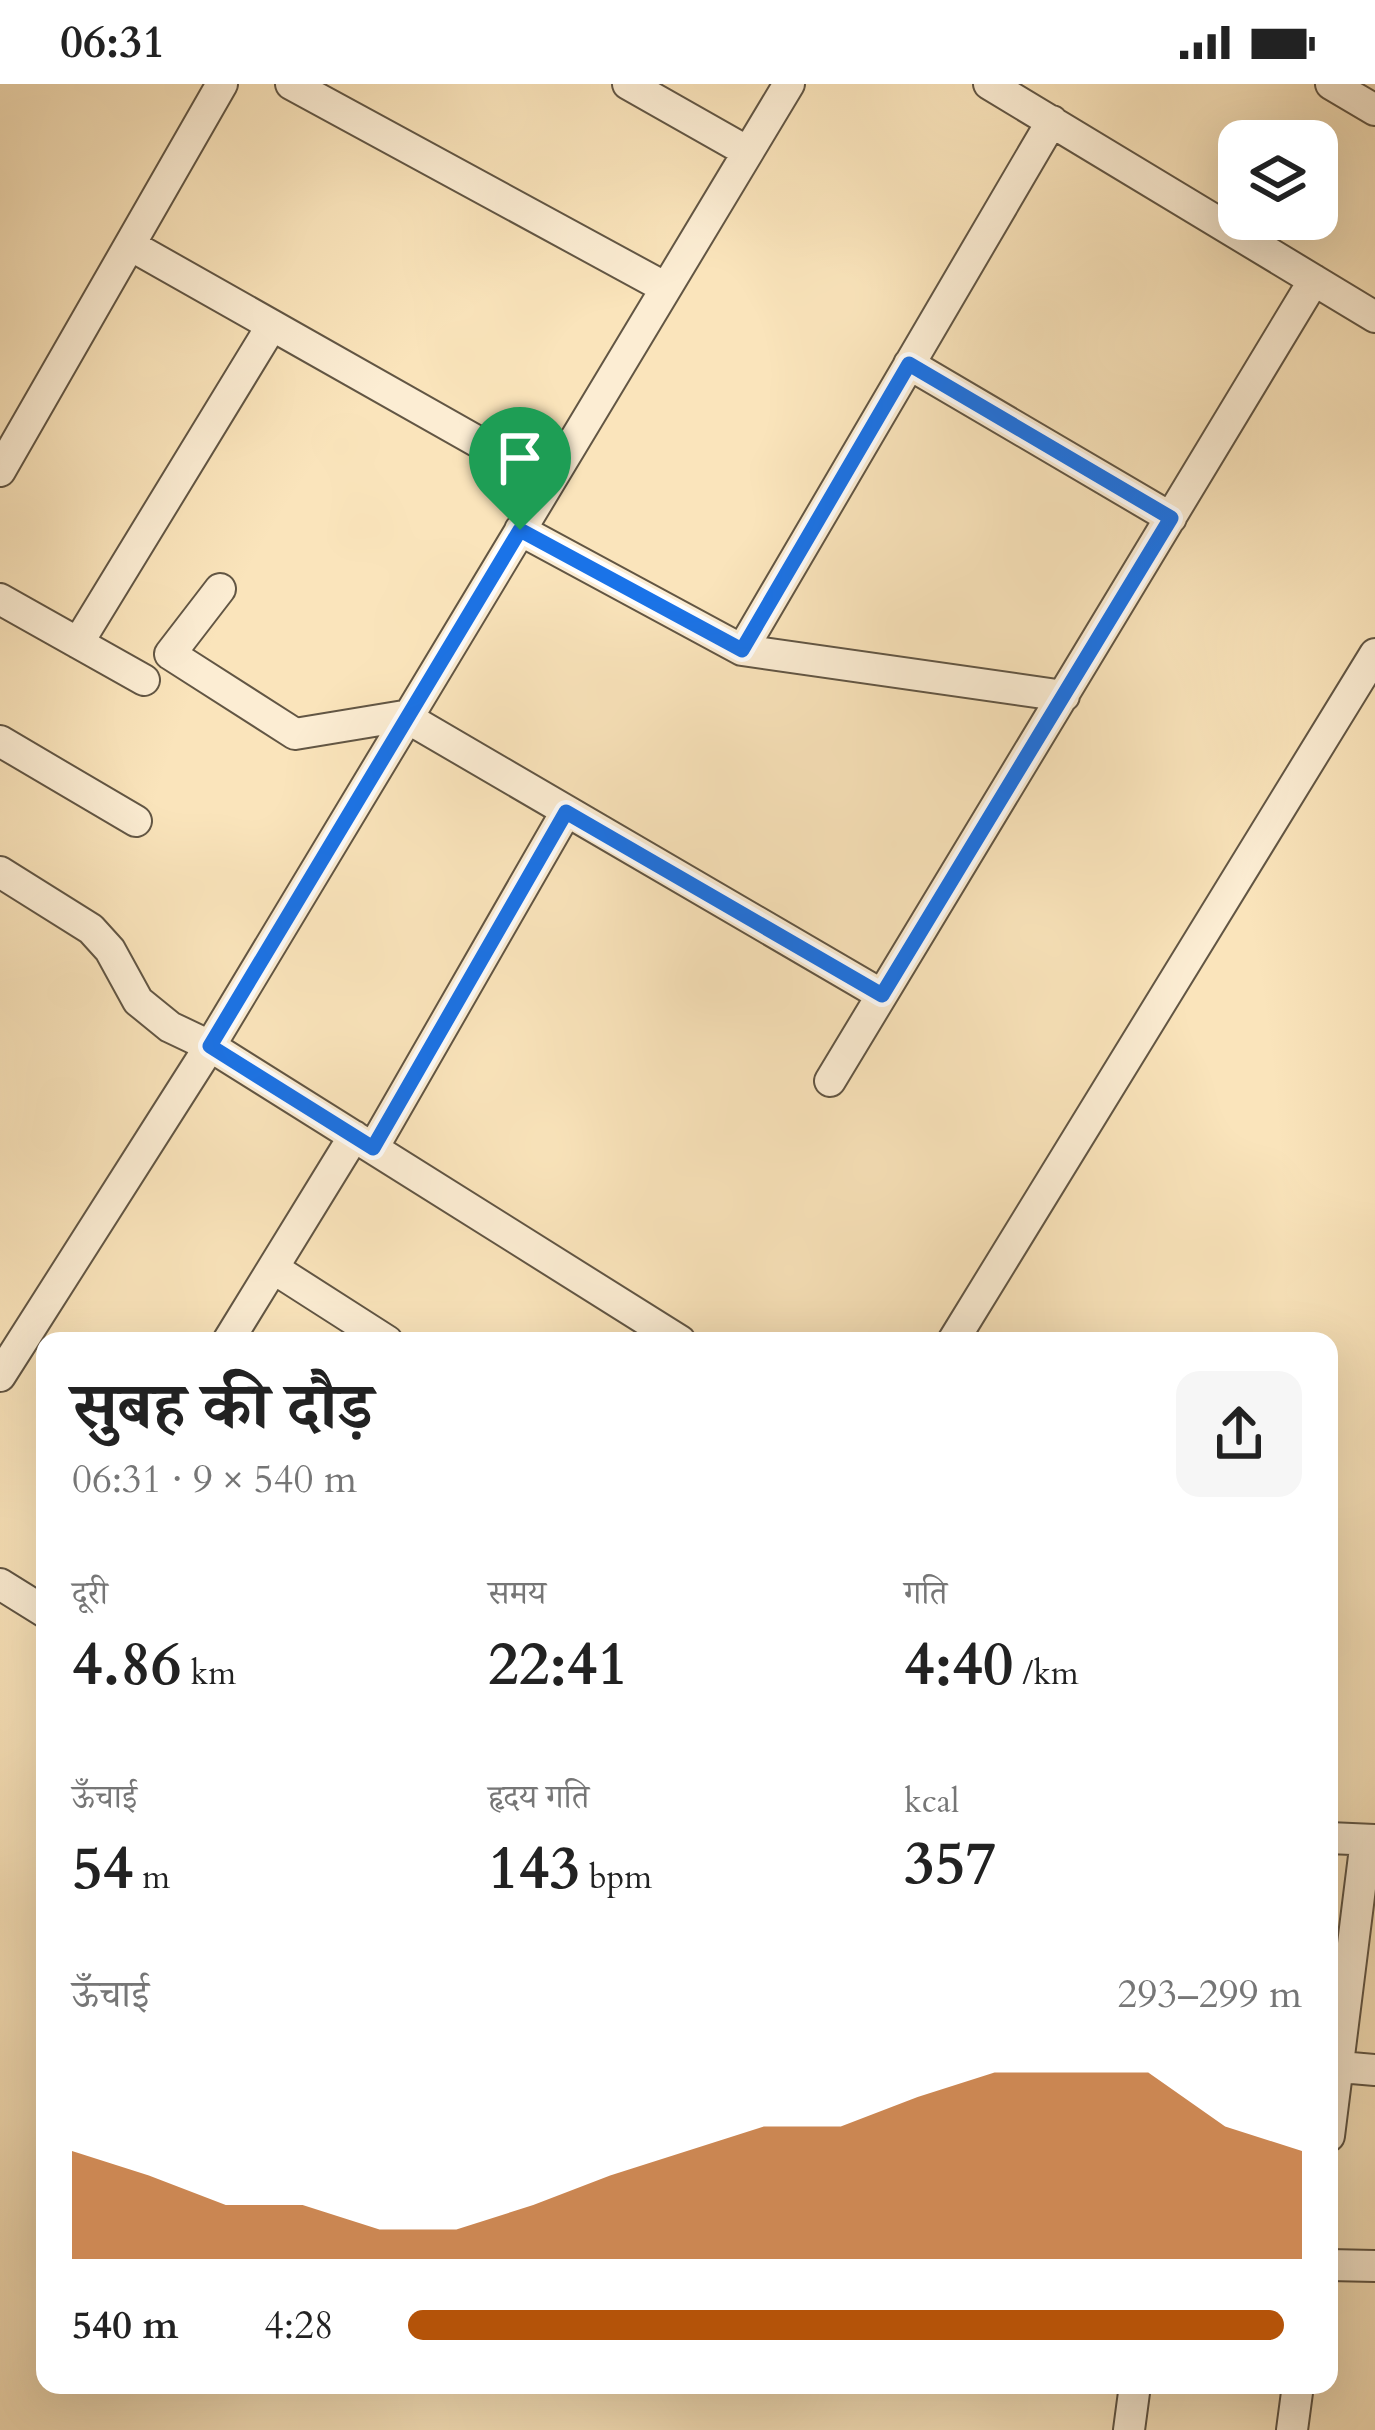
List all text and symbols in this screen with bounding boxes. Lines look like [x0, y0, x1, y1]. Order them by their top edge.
text: 06:31 [60, 12, 165, 73]
map controls [1218, 120, 1338, 240]
button: layers [1218, 120, 1338, 240]
pin [469, 407, 571, 530]
icon: arrive [487, 425, 553, 491]
text: सुबह की दौड़ [72, 1363, 373, 1452]
button: share [1176, 1371, 1302, 1497]
text: 06:31 · 9 × 540 m [72, 1453, 357, 1506]
text: दूरी [72, 1571, 108, 1616]
text: समय [488, 1571, 546, 1616]
text: गति [904, 1571, 947, 1616]
text: 4.86 [72, 1625, 182, 1706]
text: 22:41 [488, 1625, 628, 1706]
text: 4:40 [904, 1625, 1014, 1706]
text: km [182, 1651, 236, 1696]
text: /km [1014, 1651, 1079, 1696]
text: ऊँचाई [72, 1775, 137, 1820]
text: हृदय गति [488, 1775, 589, 1820]
text: kcal [904, 1779, 959, 1824]
text: 357 [904, 1824, 996, 1905]
text: 54 [72, 1829, 133, 1910]
text: 143 [488, 1829, 580, 1910]
text: m [133, 1855, 170, 1900]
text: bpm [580, 1855, 652, 1900]
text: ऊँचाई [72, 1968, 149, 2021]
text: 293–299 m [1117, 1968, 1302, 2021]
text: 540 m [72, 2299, 178, 2352]
text: 4:28 [264, 2299, 334, 2352]

